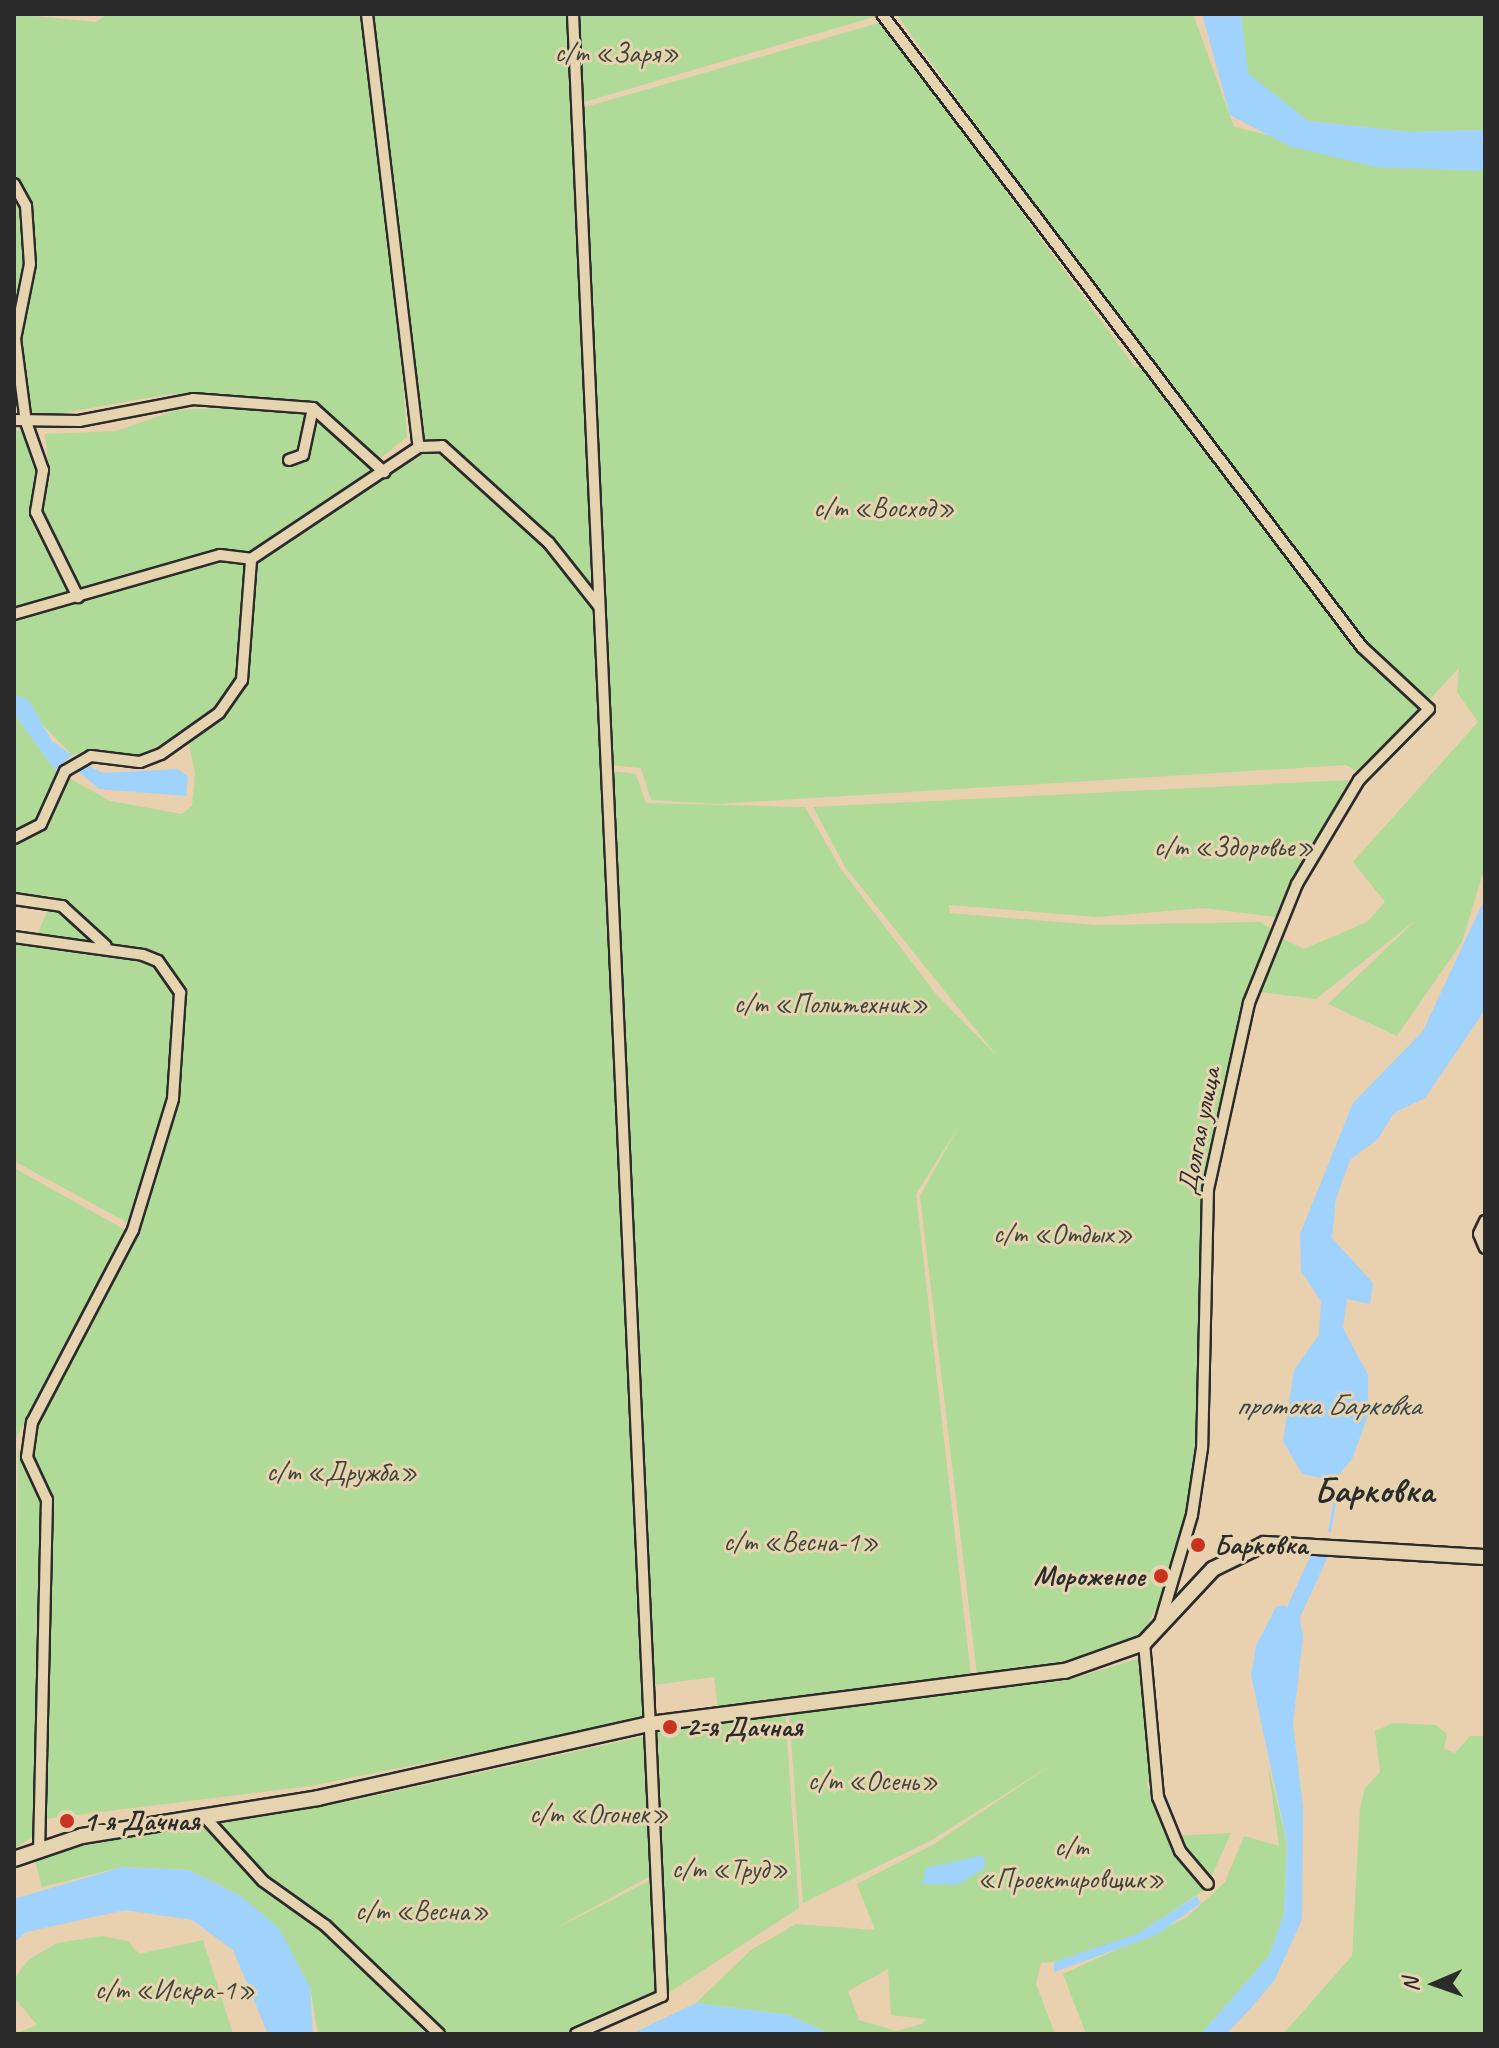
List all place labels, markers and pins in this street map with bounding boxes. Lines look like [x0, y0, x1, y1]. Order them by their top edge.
place label: Барковка [1214, 1528, 1307, 1562]
marker: Барковка [1189, 1536, 1207, 1554]
place label: Мороженое [1034, 1559, 1145, 1593]
marker: Мороженое [1152, 1567, 1170, 1585]
place label: 2-я Дачная [686, 1710, 804, 1744]
marker: 2-я Дачная [661, 1718, 679, 1736]
place label: 1-я Дачная [83, 1804, 201, 1838]
marker: 1-я Дачная [58, 1812, 76, 1830]

